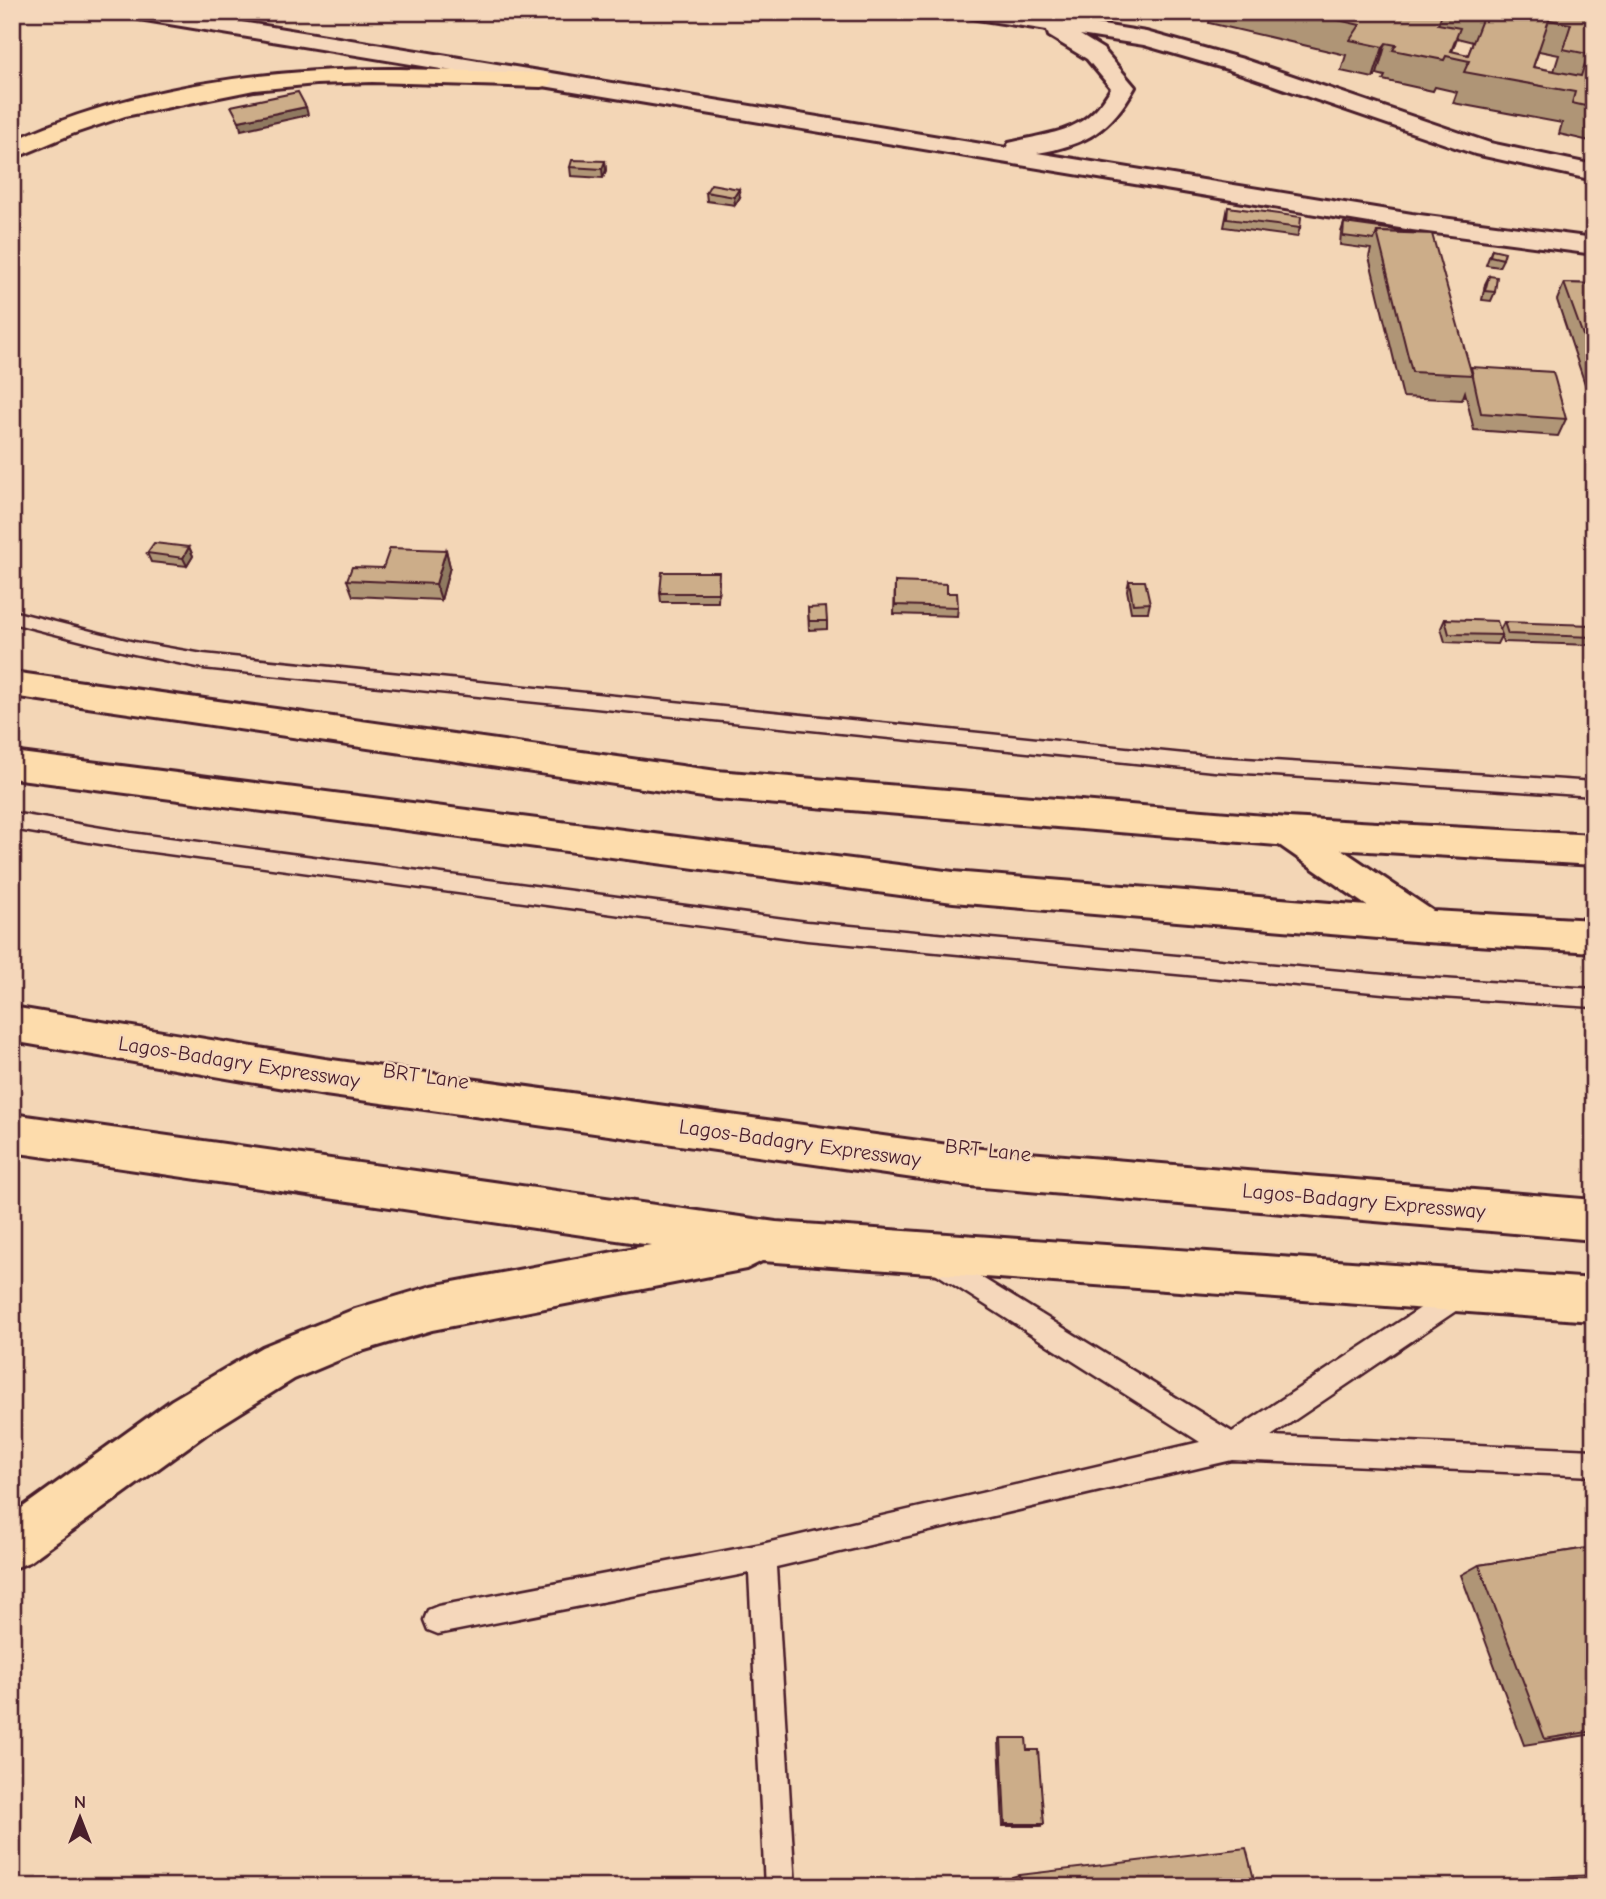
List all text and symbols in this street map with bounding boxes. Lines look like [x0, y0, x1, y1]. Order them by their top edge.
street label: Lagos-Badagry Expressway [117, 1031, 362, 1093]
street label: BRT Lane [381, 1058, 471, 1094]
street label: Lagos-Badagry Expressway [678, 1114, 923, 1172]
street label: BRT Lane [944, 1134, 1032, 1166]
street label: Lagos-Badagry Expressway [1241, 1178, 1487, 1224]
north arrow [46, 1784, 116, 1854]
text: N [74, 1791, 86, 1813]

